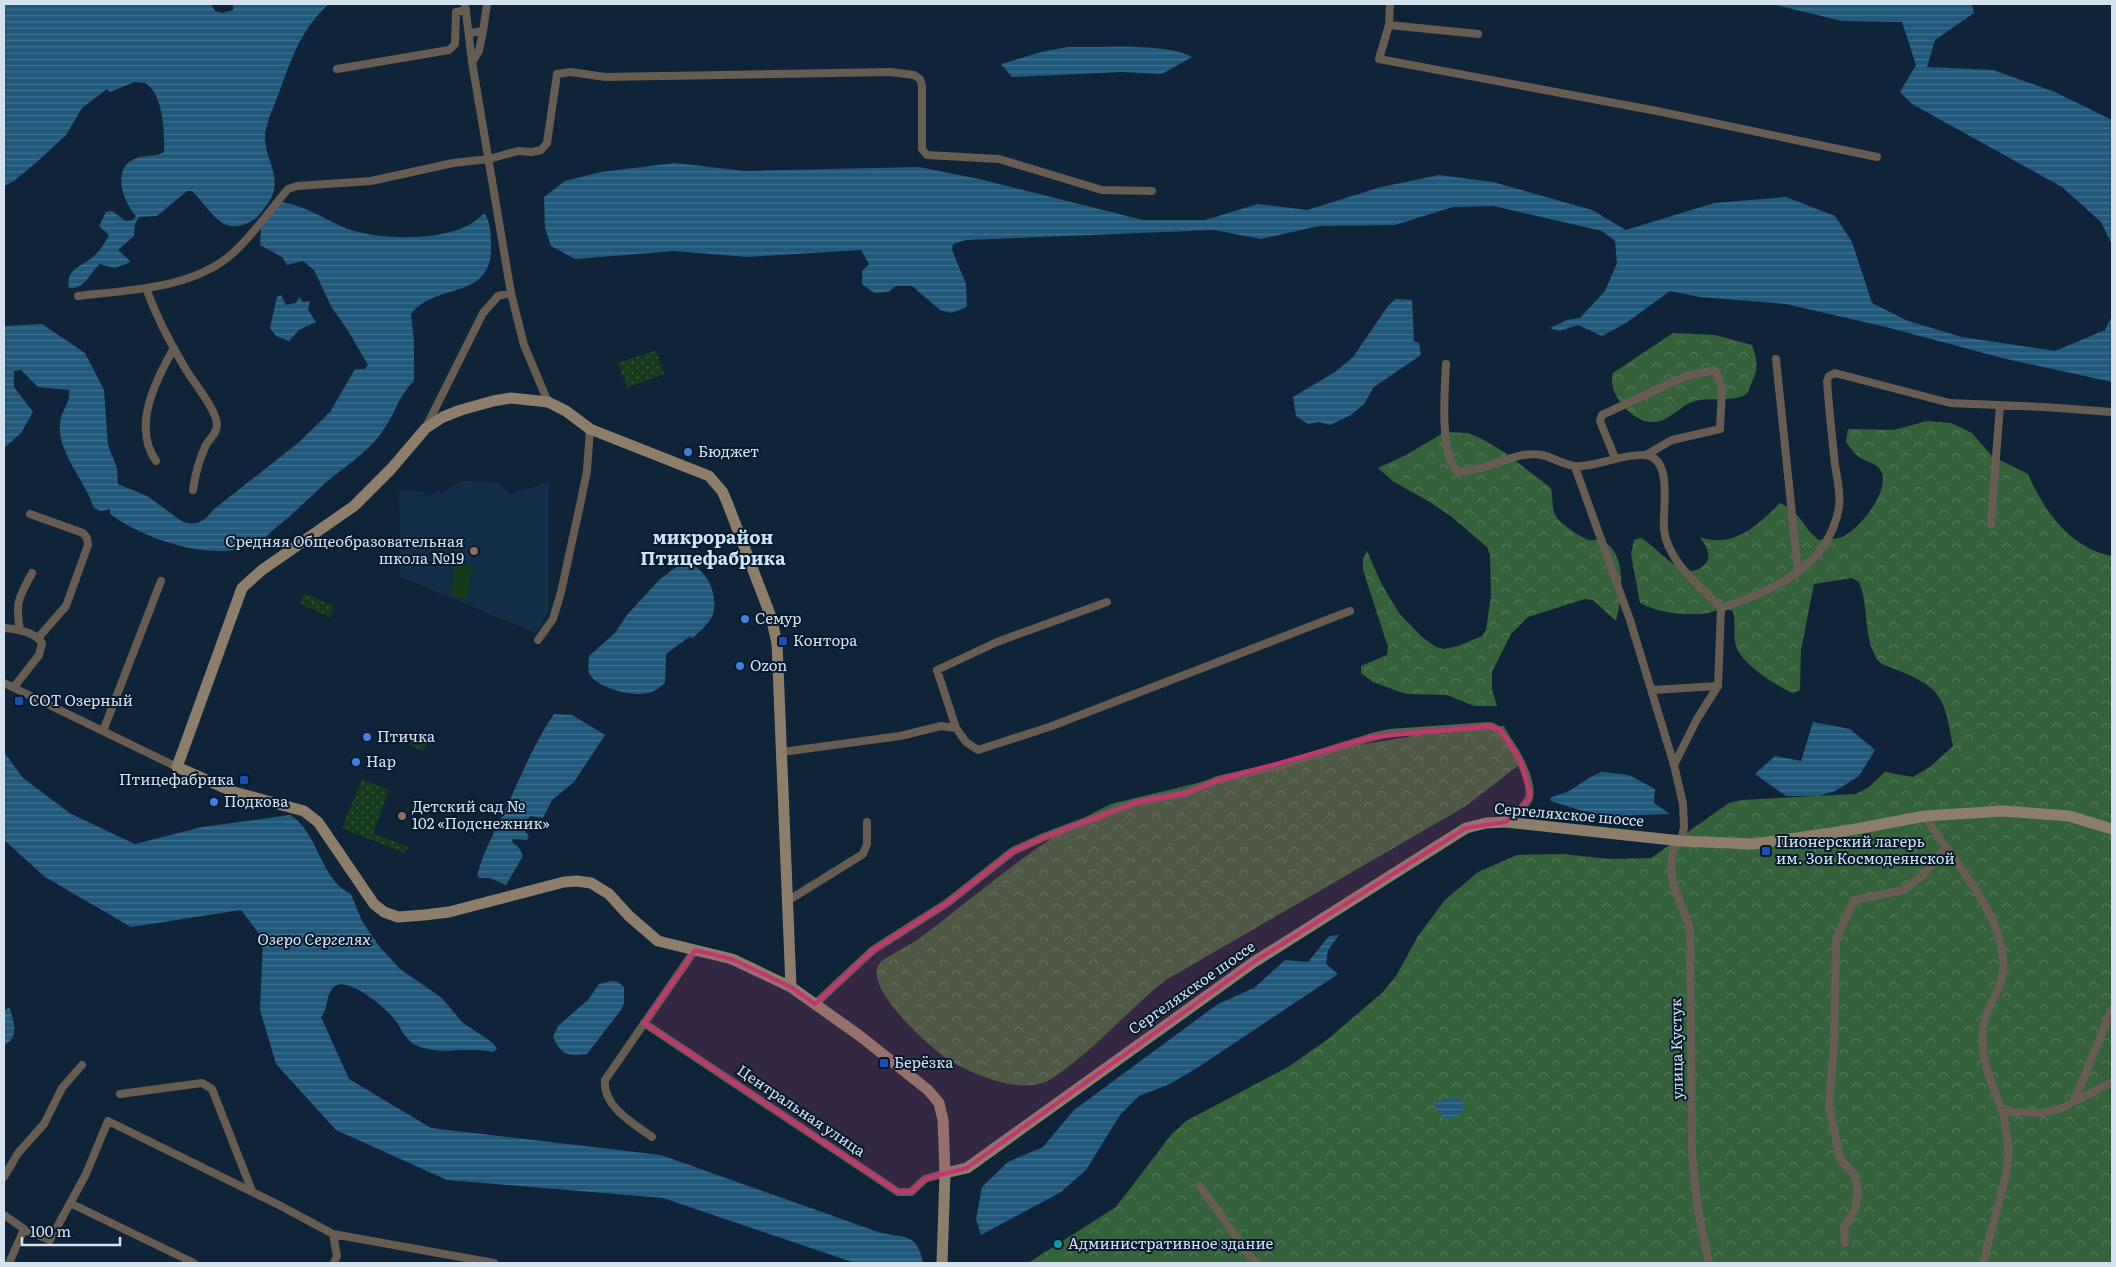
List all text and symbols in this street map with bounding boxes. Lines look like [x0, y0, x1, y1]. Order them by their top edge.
place label: Бюджет [698, 439, 759, 462]
marker: Бюджет [682, 446, 694, 458]
district label: микрорайон Птицефабрика [640, 523, 786, 571]
place label: Средняя Общеобразовательная школа №19 [225, 529, 464, 569]
marker: Средняя Общеобразовательная школа №19 [468, 545, 480, 557]
place label: Семур [755, 606, 802, 629]
marker: Семур [739, 613, 751, 625]
place label: Контора [793, 628, 858, 651]
marker: Контора [777, 635, 789, 647]
place label: Ozon [750, 653, 787, 676]
marker: Ozon [734, 660, 746, 672]
place label: СОТ Озерный [29, 688, 133, 711]
marker: СОТ Озерный [13, 695, 25, 707]
place label: Птичка [377, 724, 436, 747]
marker: Птичка [361, 731, 373, 743]
place label: Нар [366, 749, 396, 772]
marker: Нар [350, 756, 362, 768]
place label: Птицефабрика [119, 767, 235, 790]
marker: Птицефабрика [238, 774, 250, 786]
place label: Подкова [224, 789, 289, 812]
place label: Детский сад № 102 «Подснежник» [412, 794, 550, 834]
street label: Сергеляхское шоссе [1493, 795, 1645, 832]
marker: Подкова [208, 796, 220, 808]
marker: Детский сад № 102 «Подснежник» [396, 810, 408, 822]
place label: Пионерский лагерь им. Зои Космодеянской [1776, 829, 1955, 869]
marker: Пионерский лагерь им. Зои Космодеянской [1760, 845, 1772, 857]
water label: Озеро Сергелях [257, 926, 371, 950]
street label: Сергеляхское шоссе [1123, 934, 1260, 1039]
street label: улица Кустук [1663, 998, 1688, 1100]
place label: Берёзка [894, 1050, 954, 1073]
marker: Берёзка [878, 1057, 890, 1069]
street label: Центральная улица [733, 1058, 872, 1162]
scale bar [22, 1214, 120, 1246]
text: 100 m [30, 1219, 71, 1242]
place label: Административное здание [1068, 1231, 1274, 1254]
marker: Административное здание [1052, 1238, 1064, 1250]

